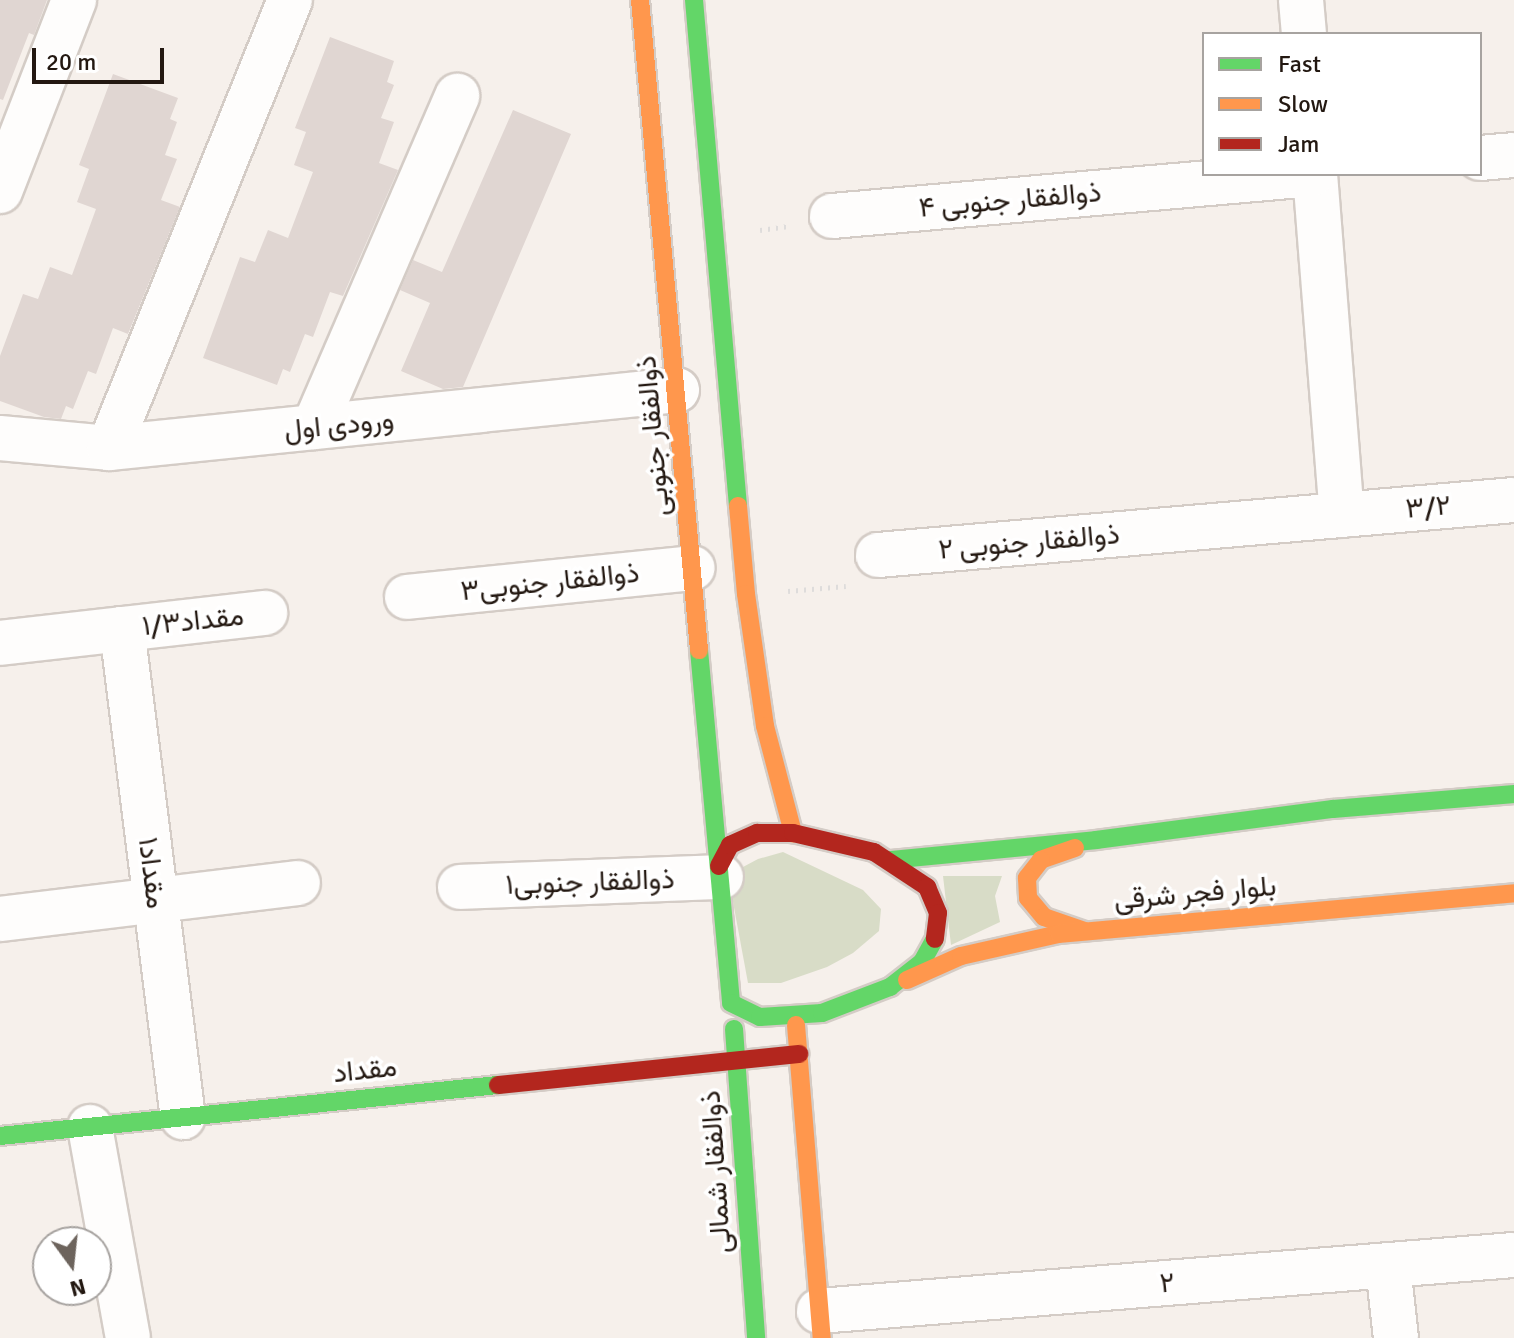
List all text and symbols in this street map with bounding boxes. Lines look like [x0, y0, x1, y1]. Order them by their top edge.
scale bar [36, 32, 168, 82]
legend [1202, 32, 1482, 176]
text: 20 m [46, 47, 96, 77]
text: Fast [1278, 49, 1321, 79]
text: Slow [1278, 89, 1328, 119]
text: Jam [1278, 129, 1319, 159]
street label: ۴ ذوالفقار جنوبی [917, 175, 1103, 225]
street label: ذوالفقار جنوبی [629, 354, 677, 518]
street label: ورودی اول [282, 403, 396, 447]
street label: ۳/۲ [1404, 488, 1452, 526]
street label: ۲ ذوالفقار جنوبی [937, 517, 1121, 567]
street label: ذوالفقار جنوبی۳ [459, 556, 641, 608]
street label: مقداد۱/۳ [141, 599, 245, 643]
street label: مقداد۱ [131, 835, 173, 911]
street label: ذوالفقار جنوبی۱ [505, 862, 675, 902]
street label: بلوار فجر شرقی [1113, 869, 1277, 917]
street label: مقداد [332, 1050, 398, 1090]
street label: ذوالفقار شمالی [694, 1090, 738, 1254]
north arrow [32, 1226, 112, 1306]
street label: ۲ [1158, 1266, 1176, 1300]
text: N [67, 1273, 89, 1303]

